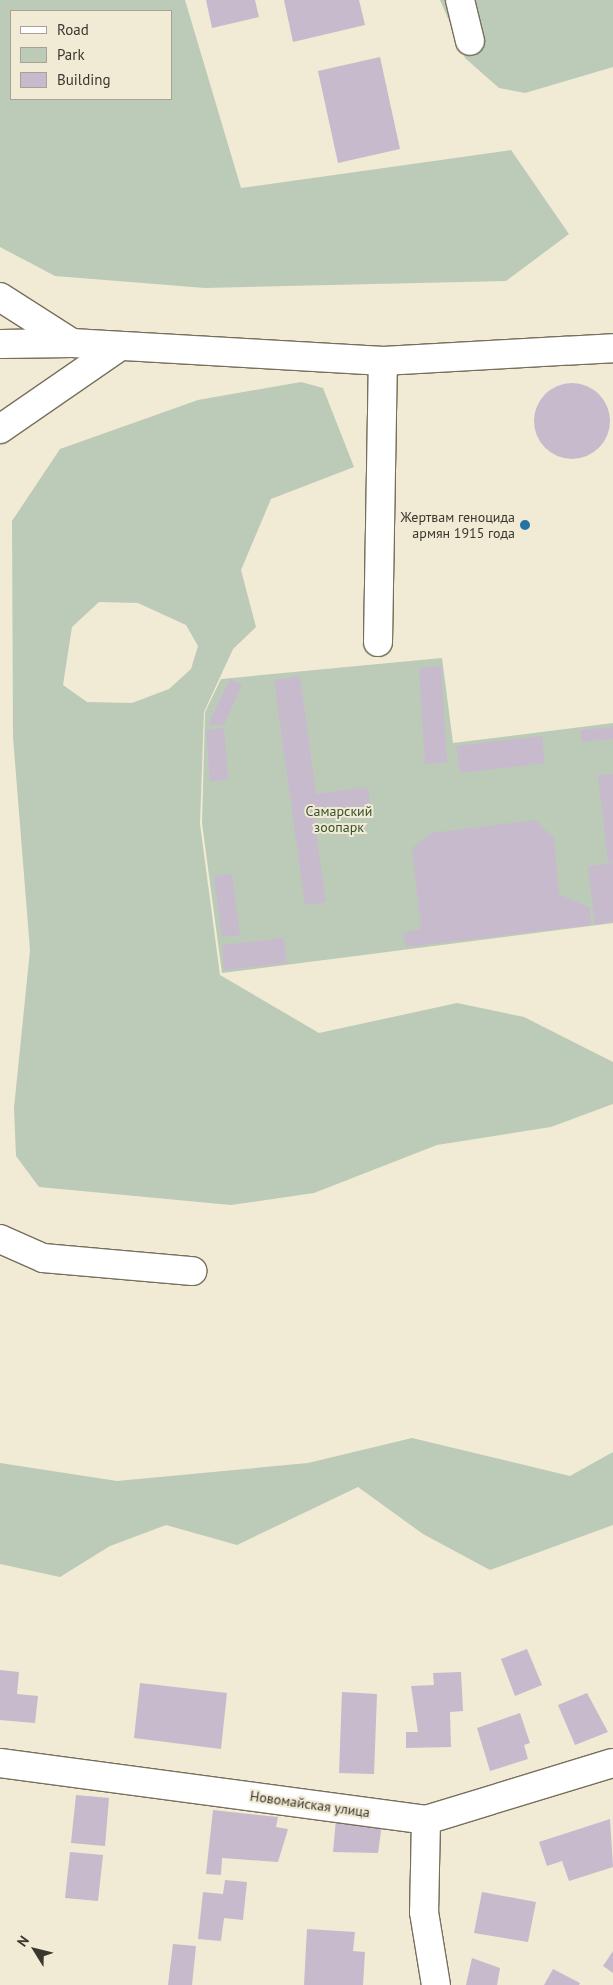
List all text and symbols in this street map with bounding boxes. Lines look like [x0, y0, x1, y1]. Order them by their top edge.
legend [10, 10, 172, 100]
text: Road [57, 20, 89, 39]
text: Park [57, 45, 85, 64]
text: Building [57, 70, 111, 89]
place label: Жертвам геноцида армян 1915 года [401, 509, 515, 542]
marker: Жертвам геноцида армян 1915 года [519, 519, 531, 531]
park label: Самарский зоопарк [306, 803, 372, 836]
street label: Новомайская улица [249, 1787, 371, 1821]
north arrow [10, 1925, 60, 1975]
text: N [13, 1932, 33, 1950]

